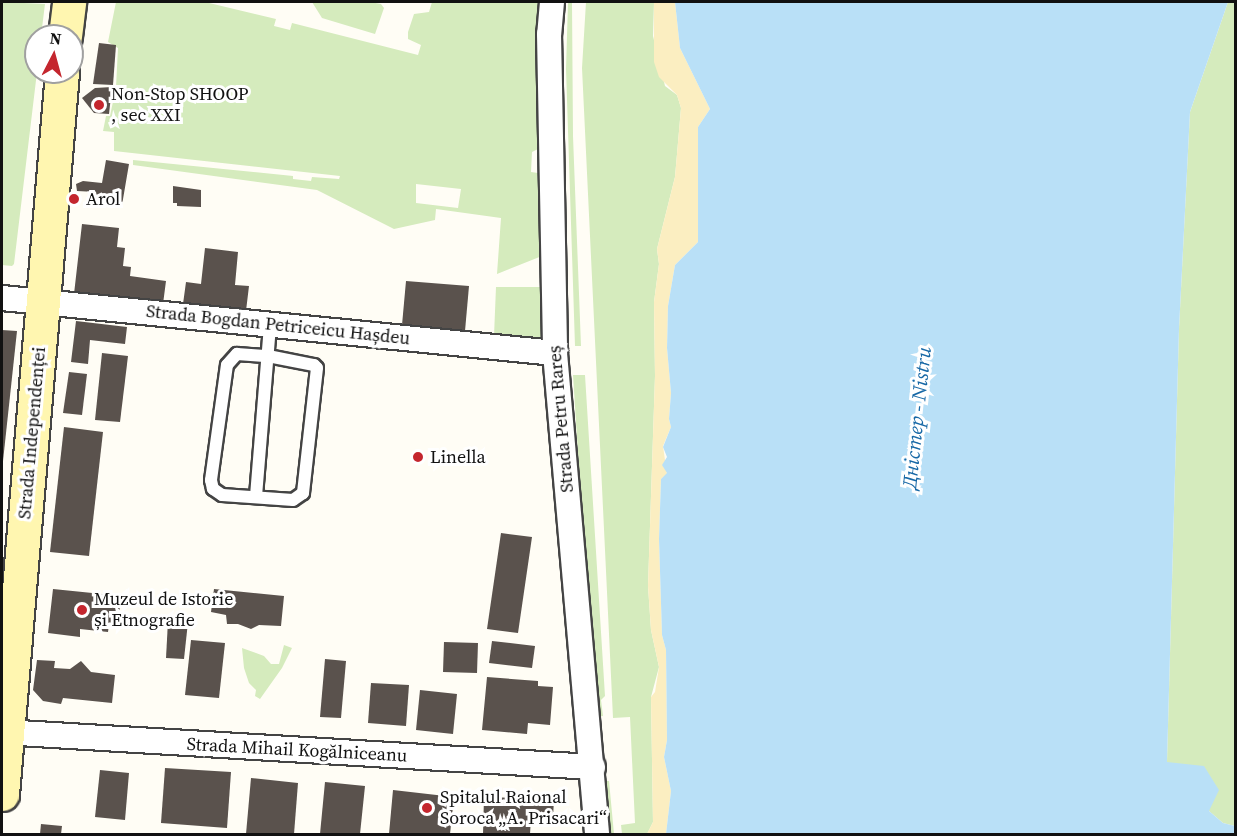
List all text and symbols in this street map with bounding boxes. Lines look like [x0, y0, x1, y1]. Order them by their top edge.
north arrow [24, 24, 84, 84]
text: N [49, 27, 63, 50]
place label: Non-Stop SHOOP , sec XXI [111, 84, 248, 127]
marker: Non-Stop SHOOP , sec XXI [92, 98, 106, 112]
place label: Arol [86, 188, 120, 210]
marker: Arol [67, 192, 81, 206]
street label: Strada Bogdan Petriceicu Hașdeu [145, 300, 411, 350]
street label: Strada Petru Rareș [544, 345, 578, 493]
street label: Strada Independenței [14, 346, 50, 520]
water label: Дністер - Nistru [898, 346, 936, 490]
place label: Linella [430, 446, 486, 468]
marker: Linella [411, 450, 425, 464]
place label: Muzeul de Istorie și Etnografie [94, 589, 233, 632]
marker: Muzeul de Istorie și Etnografie [75, 603, 89, 617]
street label: Strada Mihail Kogălniceanu [186, 733, 408, 767]
place label: Spitalul Raional Soroca „A. Prisacari“ [440, 787, 607, 830]
marker: Spitalul Raional Soroca „A. Prisacari“ [418, 799, 436, 817]

